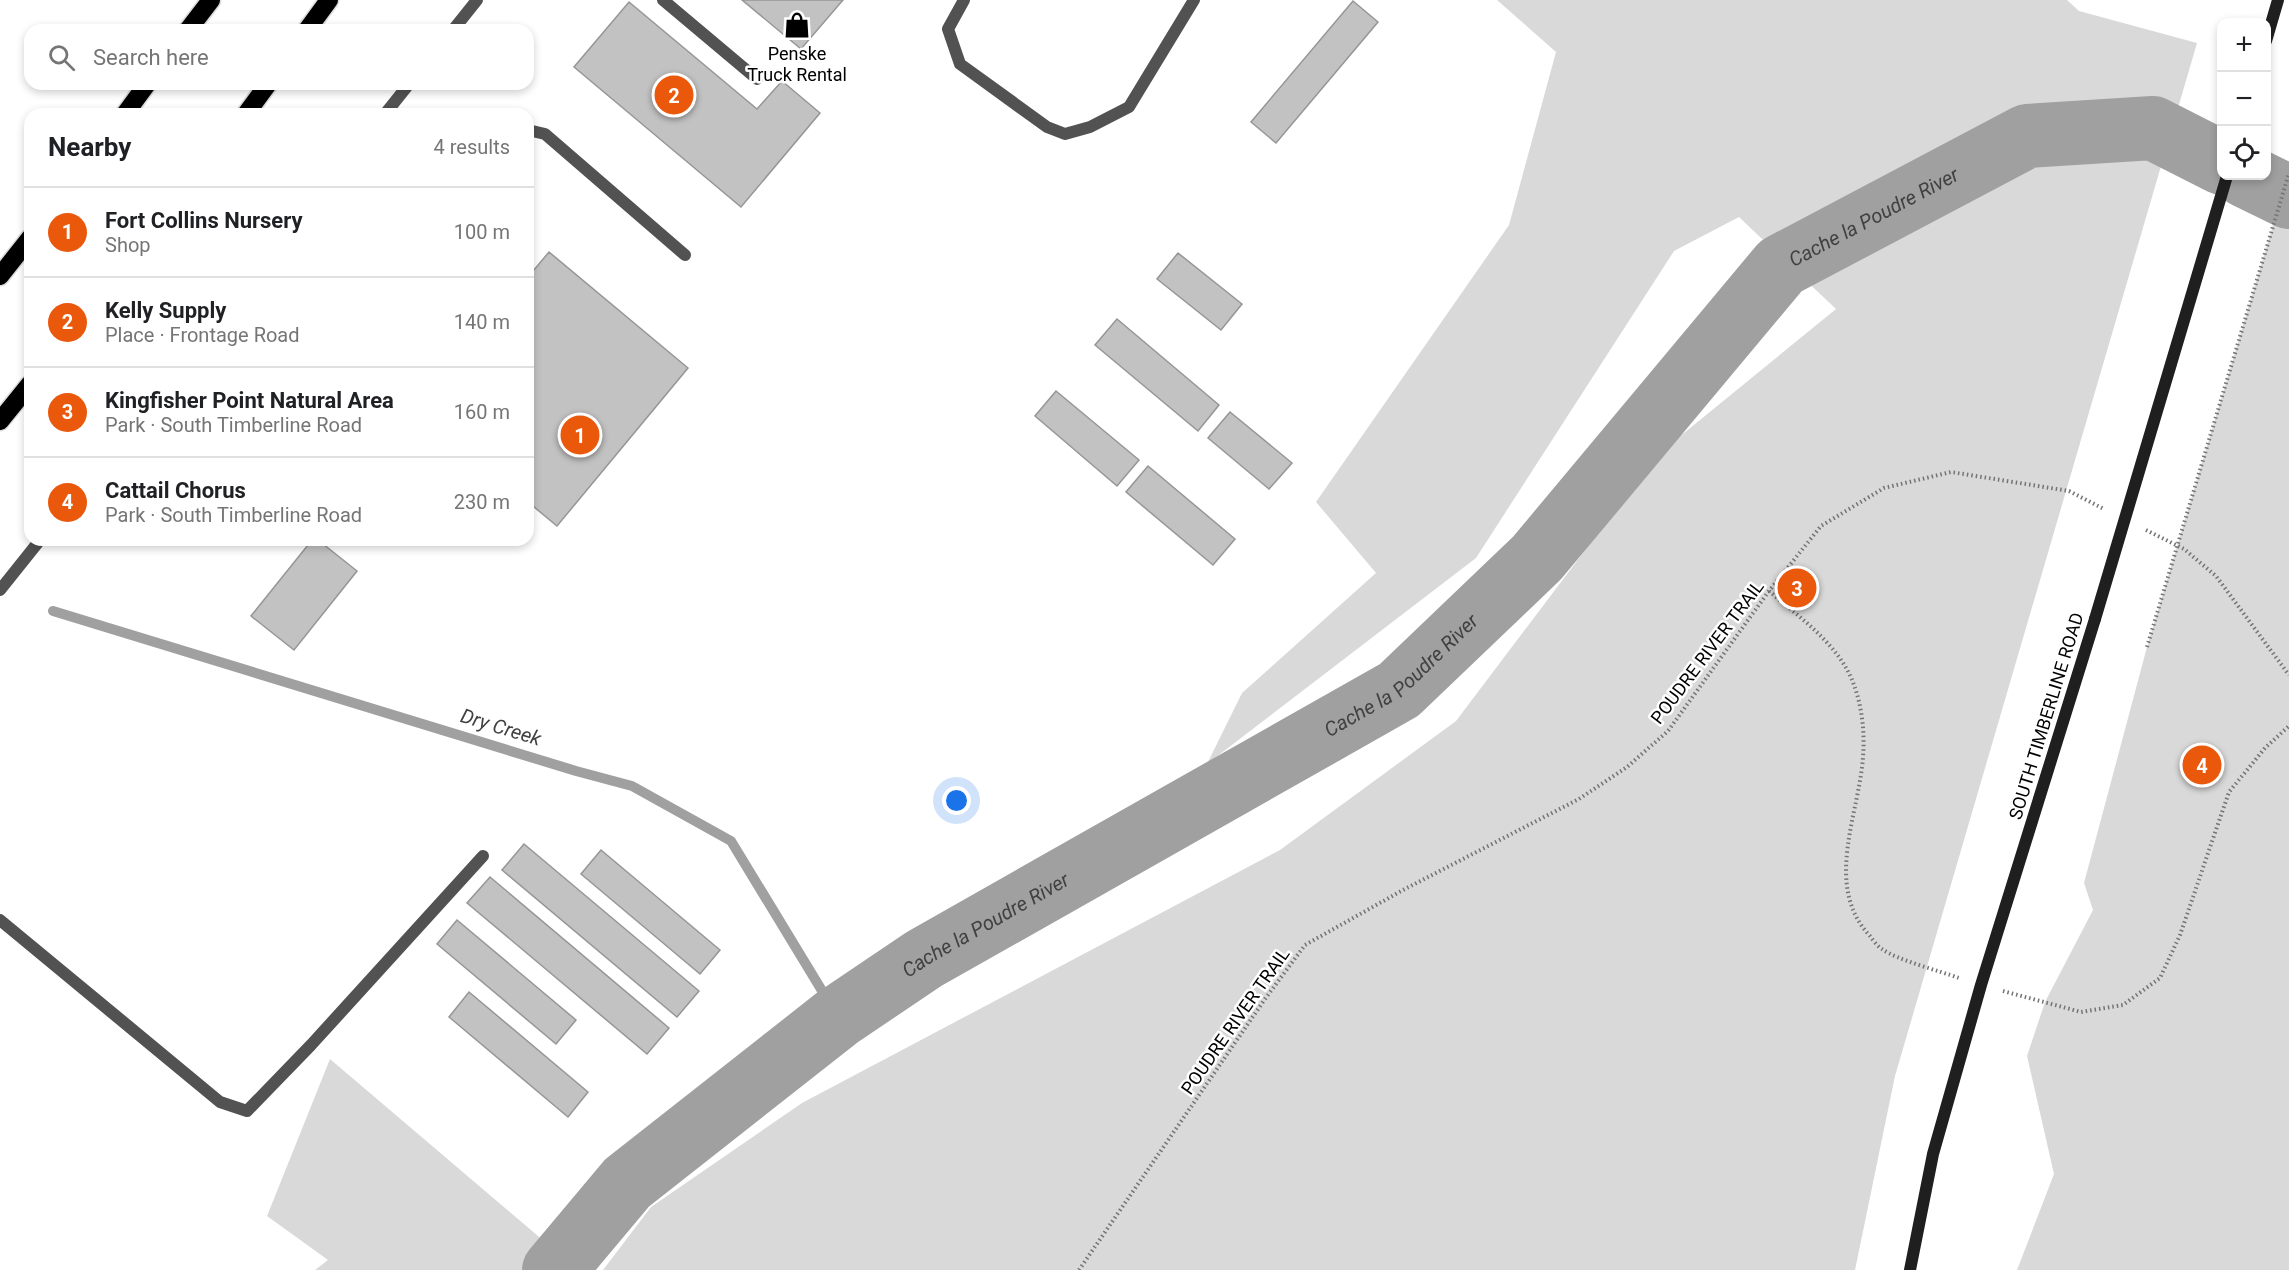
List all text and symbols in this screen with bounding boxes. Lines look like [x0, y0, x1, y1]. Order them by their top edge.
shop icon: Penske Truck Rental [782, 10, 812, 40]
map controls [2217, 18, 2271, 180]
button: + [2217, 18, 2271, 72]
search box [24, 24, 534, 90]
icon: search [45, 41, 78, 74]
place label: Penske Truck Rental [747, 43, 847, 85]
text: Search here [93, 45, 209, 70]
pin: 2 [654, 72, 694, 118]
button: − [2217, 72, 2271, 126]
button: locate [2217, 126, 2271, 180]
text: Nearby [48, 132, 131, 162]
text: 4 results [434, 135, 510, 159]
water label: Cache la Poudre River [1785, 162, 1964, 272]
text: Fort Collins Nursery [105, 208, 303, 233]
text: 1 [62, 220, 73, 244]
text: 100 m [454, 220, 510, 244]
text: Shop [105, 233, 151, 257]
text: Kelly Supply [105, 298, 226, 323]
text: 2 [62, 310, 73, 334]
text: 140 m [454, 310, 510, 334]
text: Place · Frontage Road [105, 323, 300, 347]
text: Kingfisher Point Natural Area [105, 388, 394, 413]
text: 3 [62, 400, 73, 424]
text: 160 m [454, 400, 510, 424]
pin: 1 [560, 412, 600, 458]
text: Park · South Timberline Road [105, 413, 362, 437]
text: Cattail Chorus [105, 478, 246, 503]
text: 4 [62, 490, 73, 514]
text: 230 m [454, 490, 510, 514]
text: Park · South Timberline Road [105, 503, 362, 527]
pin: 3 [1778, 566, 1816, 610]
street label: POUDRE RIVER TRAIL [1646, 576, 1768, 728]
water label: Cache la Poudre River [1320, 608, 1484, 742]
street label: SOUTH TIMBERLINE ROAD [2004, 610, 2088, 822]
water label: Dry Creek [458, 703, 545, 751]
pin: 4 [2182, 742, 2222, 788]
your location [942, 786, 971, 815]
water label: Cache la Poudre River [897, 867, 1074, 982]
street label: POUDRE RIVER TRAIL [1176, 943, 1294, 1098]

